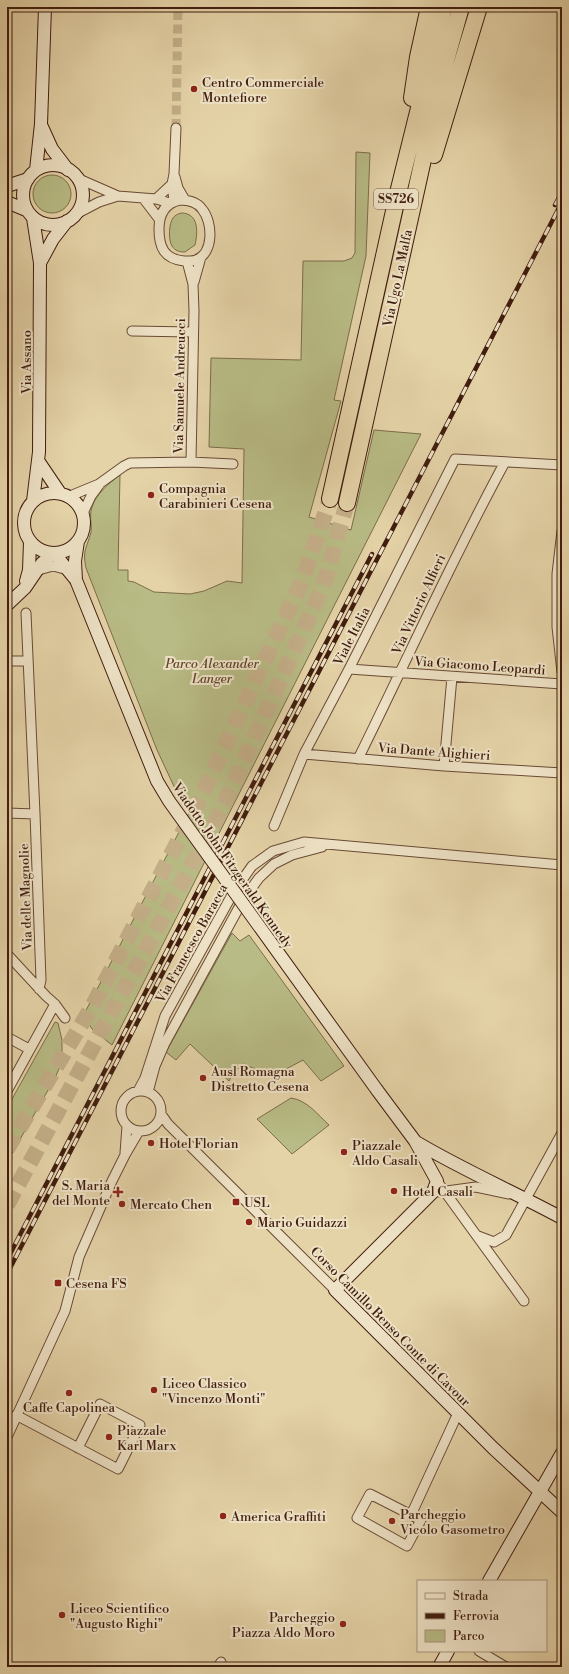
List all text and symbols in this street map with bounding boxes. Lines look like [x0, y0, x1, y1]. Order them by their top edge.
place label: Centro Commerciale Montefiore [202, 75, 325, 106]
marker: Centro Commerciale Montefiore [189, 84, 199, 94]
road number: SS726 [374, 189, 418, 209]
street label: Via Ugo La Malfa [380, 228, 416, 329]
street label: Via Samuele Andreucci [171, 318, 189, 455]
street label: Via Assano [19, 330, 35, 395]
place label: Compagnia Carabinieri Cesena [159, 481, 272, 512]
marker: Compagnia Carabinieri Cesena [146, 490, 156, 500]
street label: Via Vittorio Alfieri [388, 552, 449, 658]
street label: Viale Italia [330, 604, 374, 669]
street label: Via Giacomo Leopardi [413, 653, 546, 679]
park label: Parco Alexander Langer [164, 656, 259, 687]
street label: Via Dante Alighieri [376, 740, 491, 764]
street label: Viadotto John Fitzgerald Kennedy [168, 779, 296, 952]
street label: Via delle Magnolie [16, 843, 36, 952]
street label: Via Francesco Baracca [152, 881, 231, 1007]
place label: Ausl Romagna Distretto Cesena [210, 1064, 309, 1095]
marker: Ausl Romagna Distretto Cesena [198, 1073, 208, 1083]
place label: Hotel Florian [159, 1136, 239, 1152]
marker: Hotel Florian [146, 1138, 156, 1148]
place label: Piazzale Aldo Casali [351, 1138, 418, 1169]
marker: Piazzale Aldo Casali [339, 1147, 349, 1157]
place label: S. Maria del Monte [52, 1178, 110, 1209]
place label: Hotel Casali [402, 1184, 473, 1200]
marker: Hotel Casali [389, 1186, 399, 1196]
marker: S. Maria del Monte [113, 1187, 123, 1197]
place label: USL [244, 1195, 270, 1211]
place label: Mercato Chen [130, 1197, 212, 1213]
marker: USL [231, 1197, 241, 1207]
marker: Mercato Chen [117, 1199, 127, 1209]
place label: Mario Guidazzi [257, 1215, 347, 1231]
marker: Mario Guidazzi [244, 1217, 254, 1227]
street label: Corso Camillo Benso Conte di Cavour [307, 1243, 474, 1410]
place label: Cesena FS [66, 1276, 127, 1292]
marker: Cesena FS [53, 1278, 63, 1288]
place label: Liceo Classico "Vincenzo Monti" [162, 1376, 265, 1407]
marker: Liceo Classico "Vincenzo Monti" [149, 1385, 159, 1395]
marker: Caffe Capolinea [64, 1388, 74, 1398]
place label: Caffe Capolinea [23, 1400, 116, 1416]
place label: Piazzale Karl Marx [117, 1423, 177, 1454]
marker: Piazzale Karl Marx [104, 1432, 114, 1442]
place label: Parcheggio Vicolo Gasometro [399, 1507, 505, 1538]
place label: America Graffiti [230, 1509, 326, 1525]
marker: America Graffiti [218, 1511, 228, 1521]
marker: Parcheggio Vicolo Gasometro [387, 1516, 397, 1526]
legend [417, 1580, 547, 1652]
text: Strada [453, 1589, 489, 1604]
place label: Liceo Scientifico "Augusto Righi" [70, 1601, 169, 1632]
text: Ferrovia [453, 1609, 500, 1624]
marker: Liceo Scientifico "Augusto Righi" [57, 1610, 67, 1620]
place label: Parcheggio Piazza Aldo Moro [232, 1610, 335, 1641]
marker: Parcheggio Piazza Aldo Moro [338, 1619, 348, 1629]
text: Parco [453, 1629, 485, 1644]

